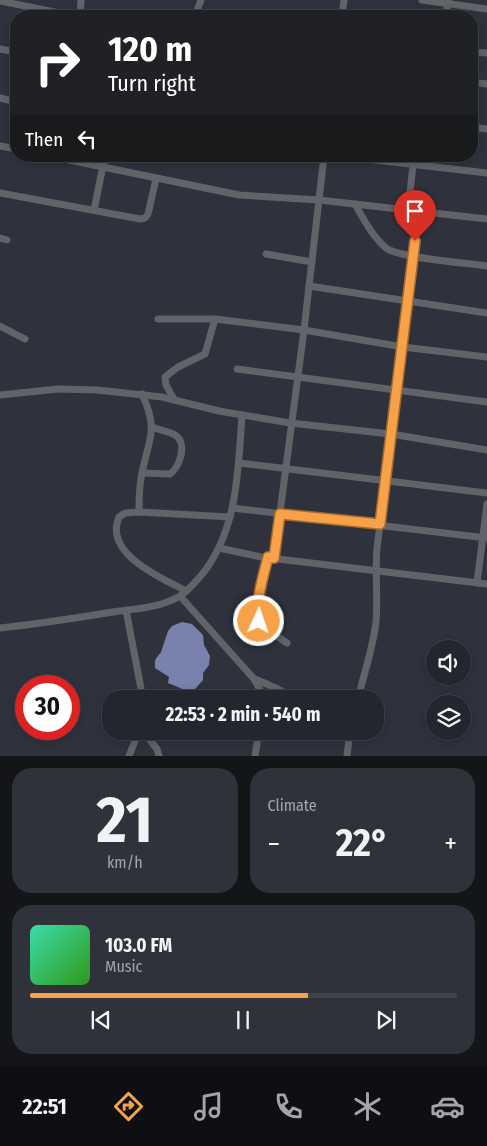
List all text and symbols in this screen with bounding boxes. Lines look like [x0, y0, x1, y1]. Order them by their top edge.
text: 120 m [108, 28, 192, 70]
icon: right [25, 30, 90, 95]
text: Turn right [108, 70, 196, 97]
icon: left [73, 125, 101, 153]
text: Then [25, 128, 63, 151]
pin [394, 190, 436, 241]
icon: arrive [401, 197, 429, 225]
position arrow [232, 594, 284, 646]
map controls [426, 640, 471, 740]
button: sound [426, 640, 471, 685]
speed limit sign: 30 [15, 675, 80, 740]
button: layers [426, 695, 471, 740]
text: 22:53 · 2 min · 540 m [166, 703, 320, 726]
text: 21 [97, 781, 153, 859]
text: Climate [268, 796, 317, 815]
text: 22° [336, 820, 389, 866]
text: − [268, 827, 280, 860]
text: + [444, 827, 457, 860]
text: km/h [107, 853, 143, 872]
text: 103.0 FM [105, 934, 172, 957]
text: Music [105, 957, 142, 976]
icon: previous [87, 1006, 115, 1034]
icon: pause [229, 1006, 257, 1034]
icon: next [372, 1006, 400, 1034]
icon: directions [111, 1089, 146, 1124]
icon: music [191, 1089, 226, 1124]
icon: phone [271, 1089, 306, 1124]
icon: climate [350, 1089, 385, 1124]
icon: car [430, 1089, 465, 1124]
text: 22:51 [22, 1093, 67, 1120]

